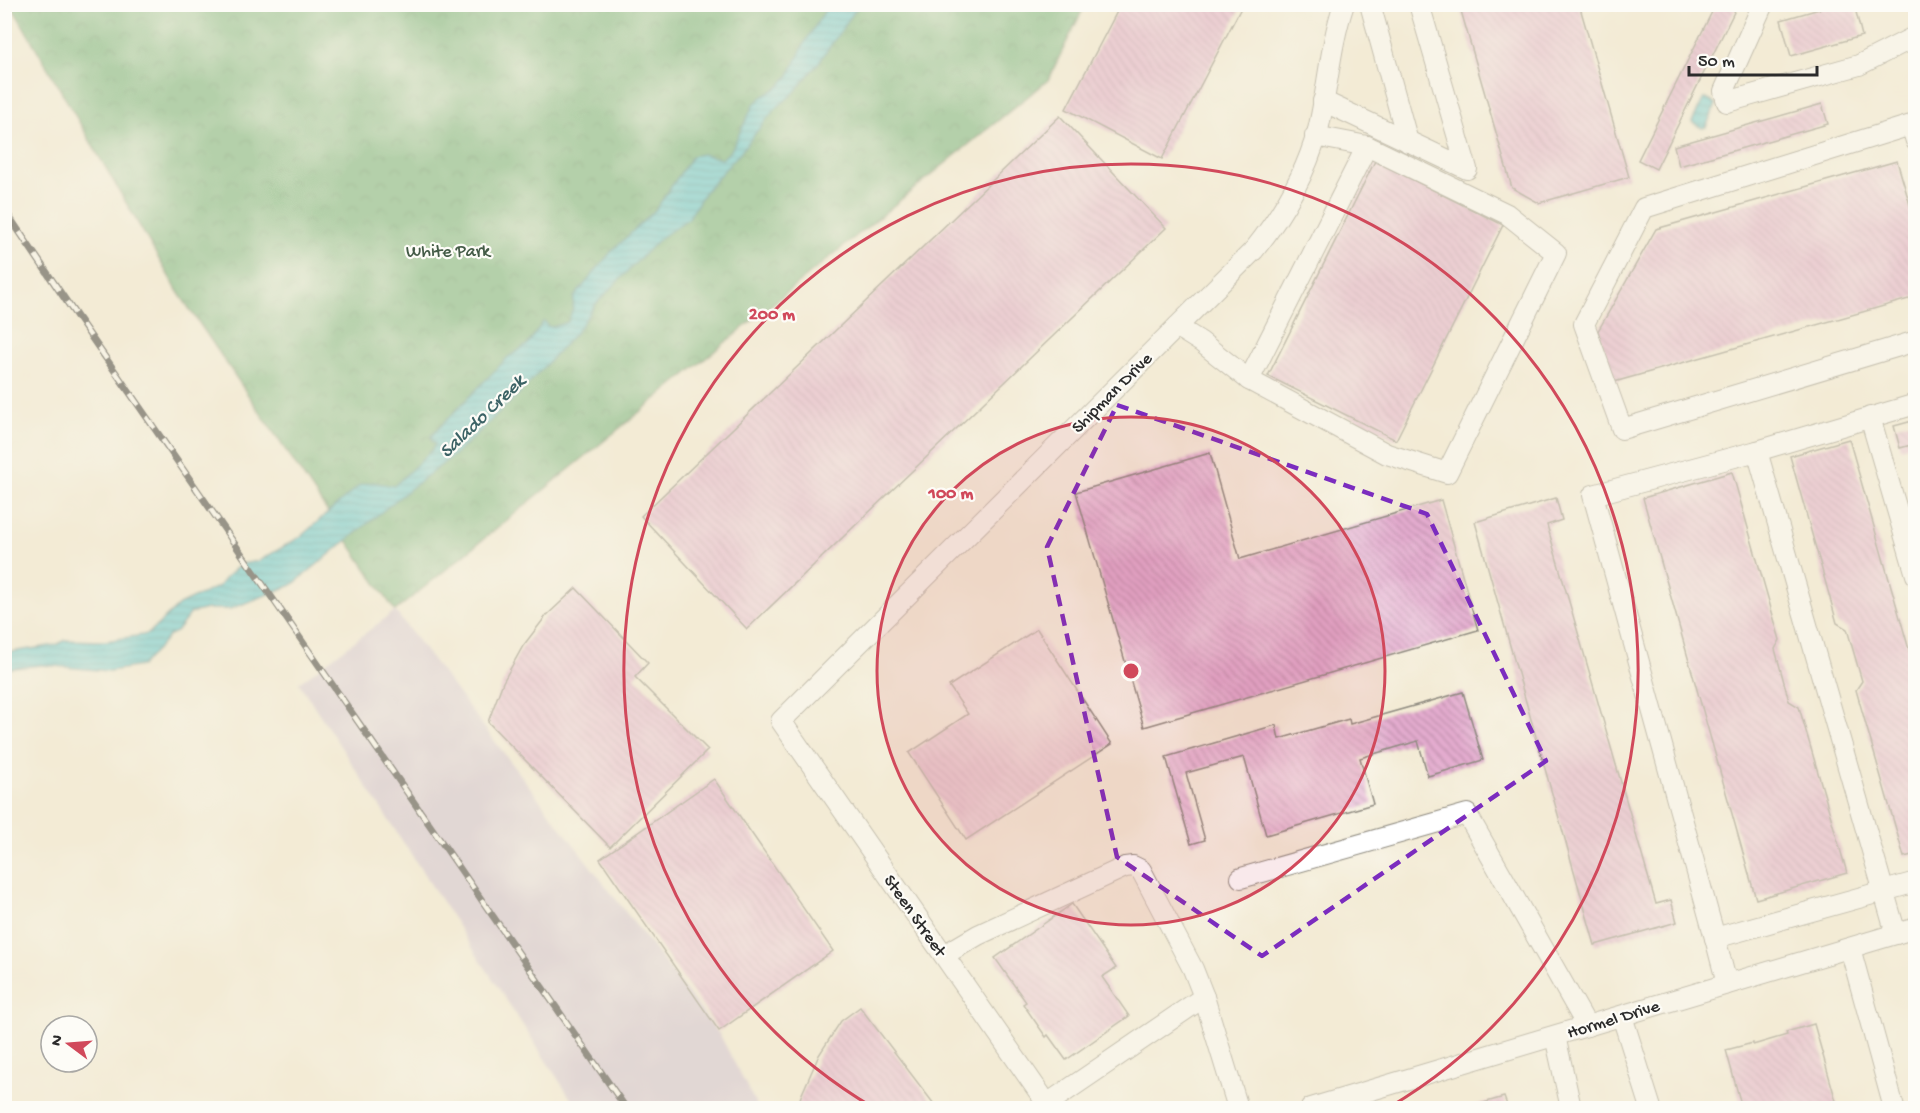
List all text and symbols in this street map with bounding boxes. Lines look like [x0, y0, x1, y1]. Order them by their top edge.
scale bar [1689, 39, 1816, 77]
text: 50 m [1698, 52, 1735, 73]
park label: White Park [406, 242, 492, 263]
text: 200 m [749, 305, 795, 326]
street label: Shipman Drive [1068, 349, 1158, 439]
water label: Salado Creek [436, 370, 533, 464]
text: 100 m [928, 484, 974, 505]
centre of rings [1121, 661, 1141, 681]
street label: Steen Street [878, 871, 951, 963]
street label: Hormel Drive [1565, 996, 1663, 1044]
north arrow [39, 1014, 99, 1074]
text: N [47, 1033, 69, 1048]

